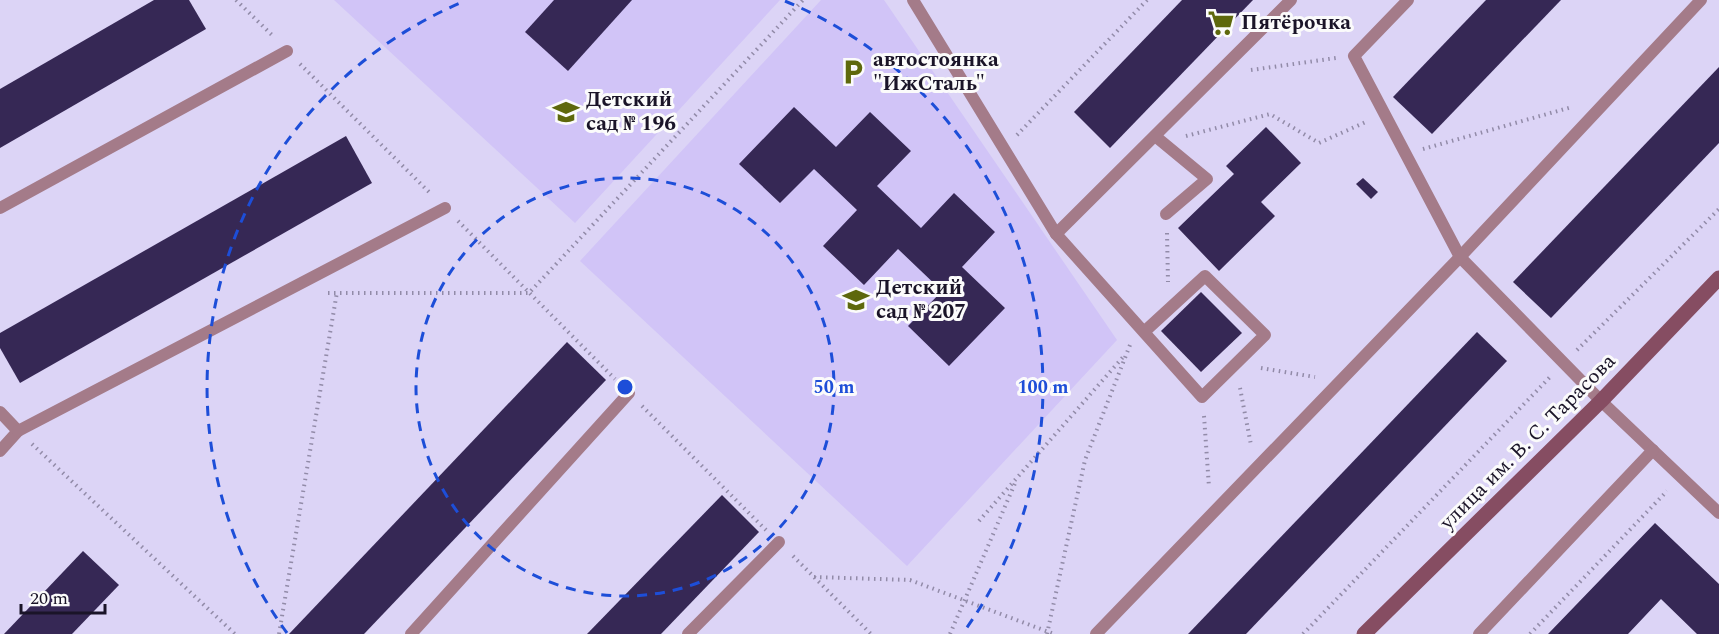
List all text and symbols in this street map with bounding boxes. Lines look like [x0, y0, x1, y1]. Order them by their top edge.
place label: Пятёрочка [1241, 7, 1351, 39]
supermarket icon: Пятёрочка [1206, 8, 1236, 38]
place label: автостоянка "ИжСталь" [873, 44, 999, 100]
parking icon: автостоянка "ИжСталь" [838, 57, 868, 87]
place label: Детский сад № 196 [586, 84, 676, 140]
school or university icon: Детский сад № 196 [551, 97, 581, 127]
place label: Детский сад № 207 [876, 272, 966, 328]
school or university icon: Детский сад № 207 [841, 285, 871, 315]
street label: улица им. В. С. Тарасова [1432, 346, 1624, 538]
text: 50 m [814, 374, 854, 401]
text: 100 m [1017, 374, 1069, 401]
centre of rings [615, 377, 635, 397]
scale bar [21, 577, 105, 615]
text: 20 m [30, 585, 68, 612]

